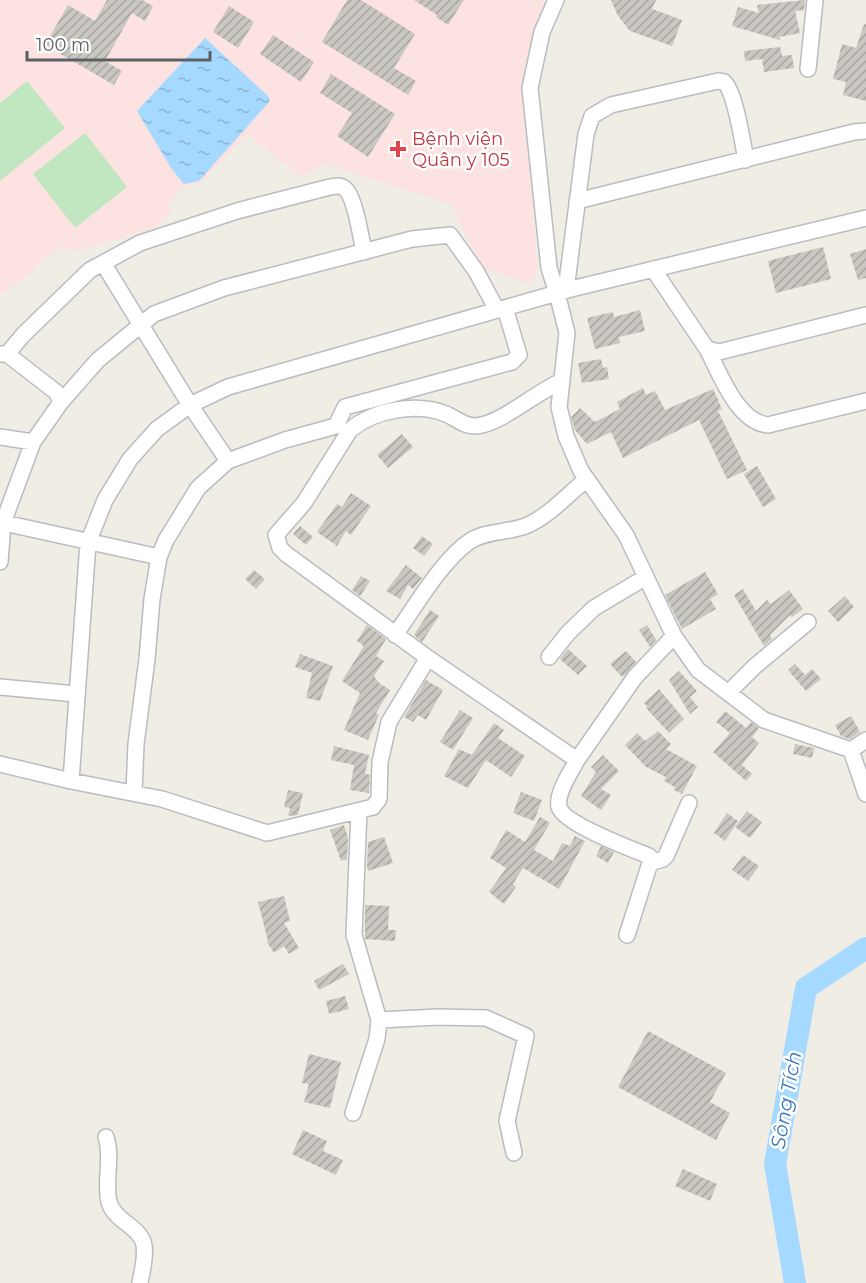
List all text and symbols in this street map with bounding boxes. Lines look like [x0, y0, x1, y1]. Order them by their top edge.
scale bar [27, 24, 210, 62]
text: 100 m [36, 34, 90, 56]
place label: Bệnh viện Quân y 105 [412, 128, 510, 171]
marker: Bệnh viện Quân y 105 [389, 140, 407, 158]
water label: Sông Tích [766, 1049, 806, 1151]

